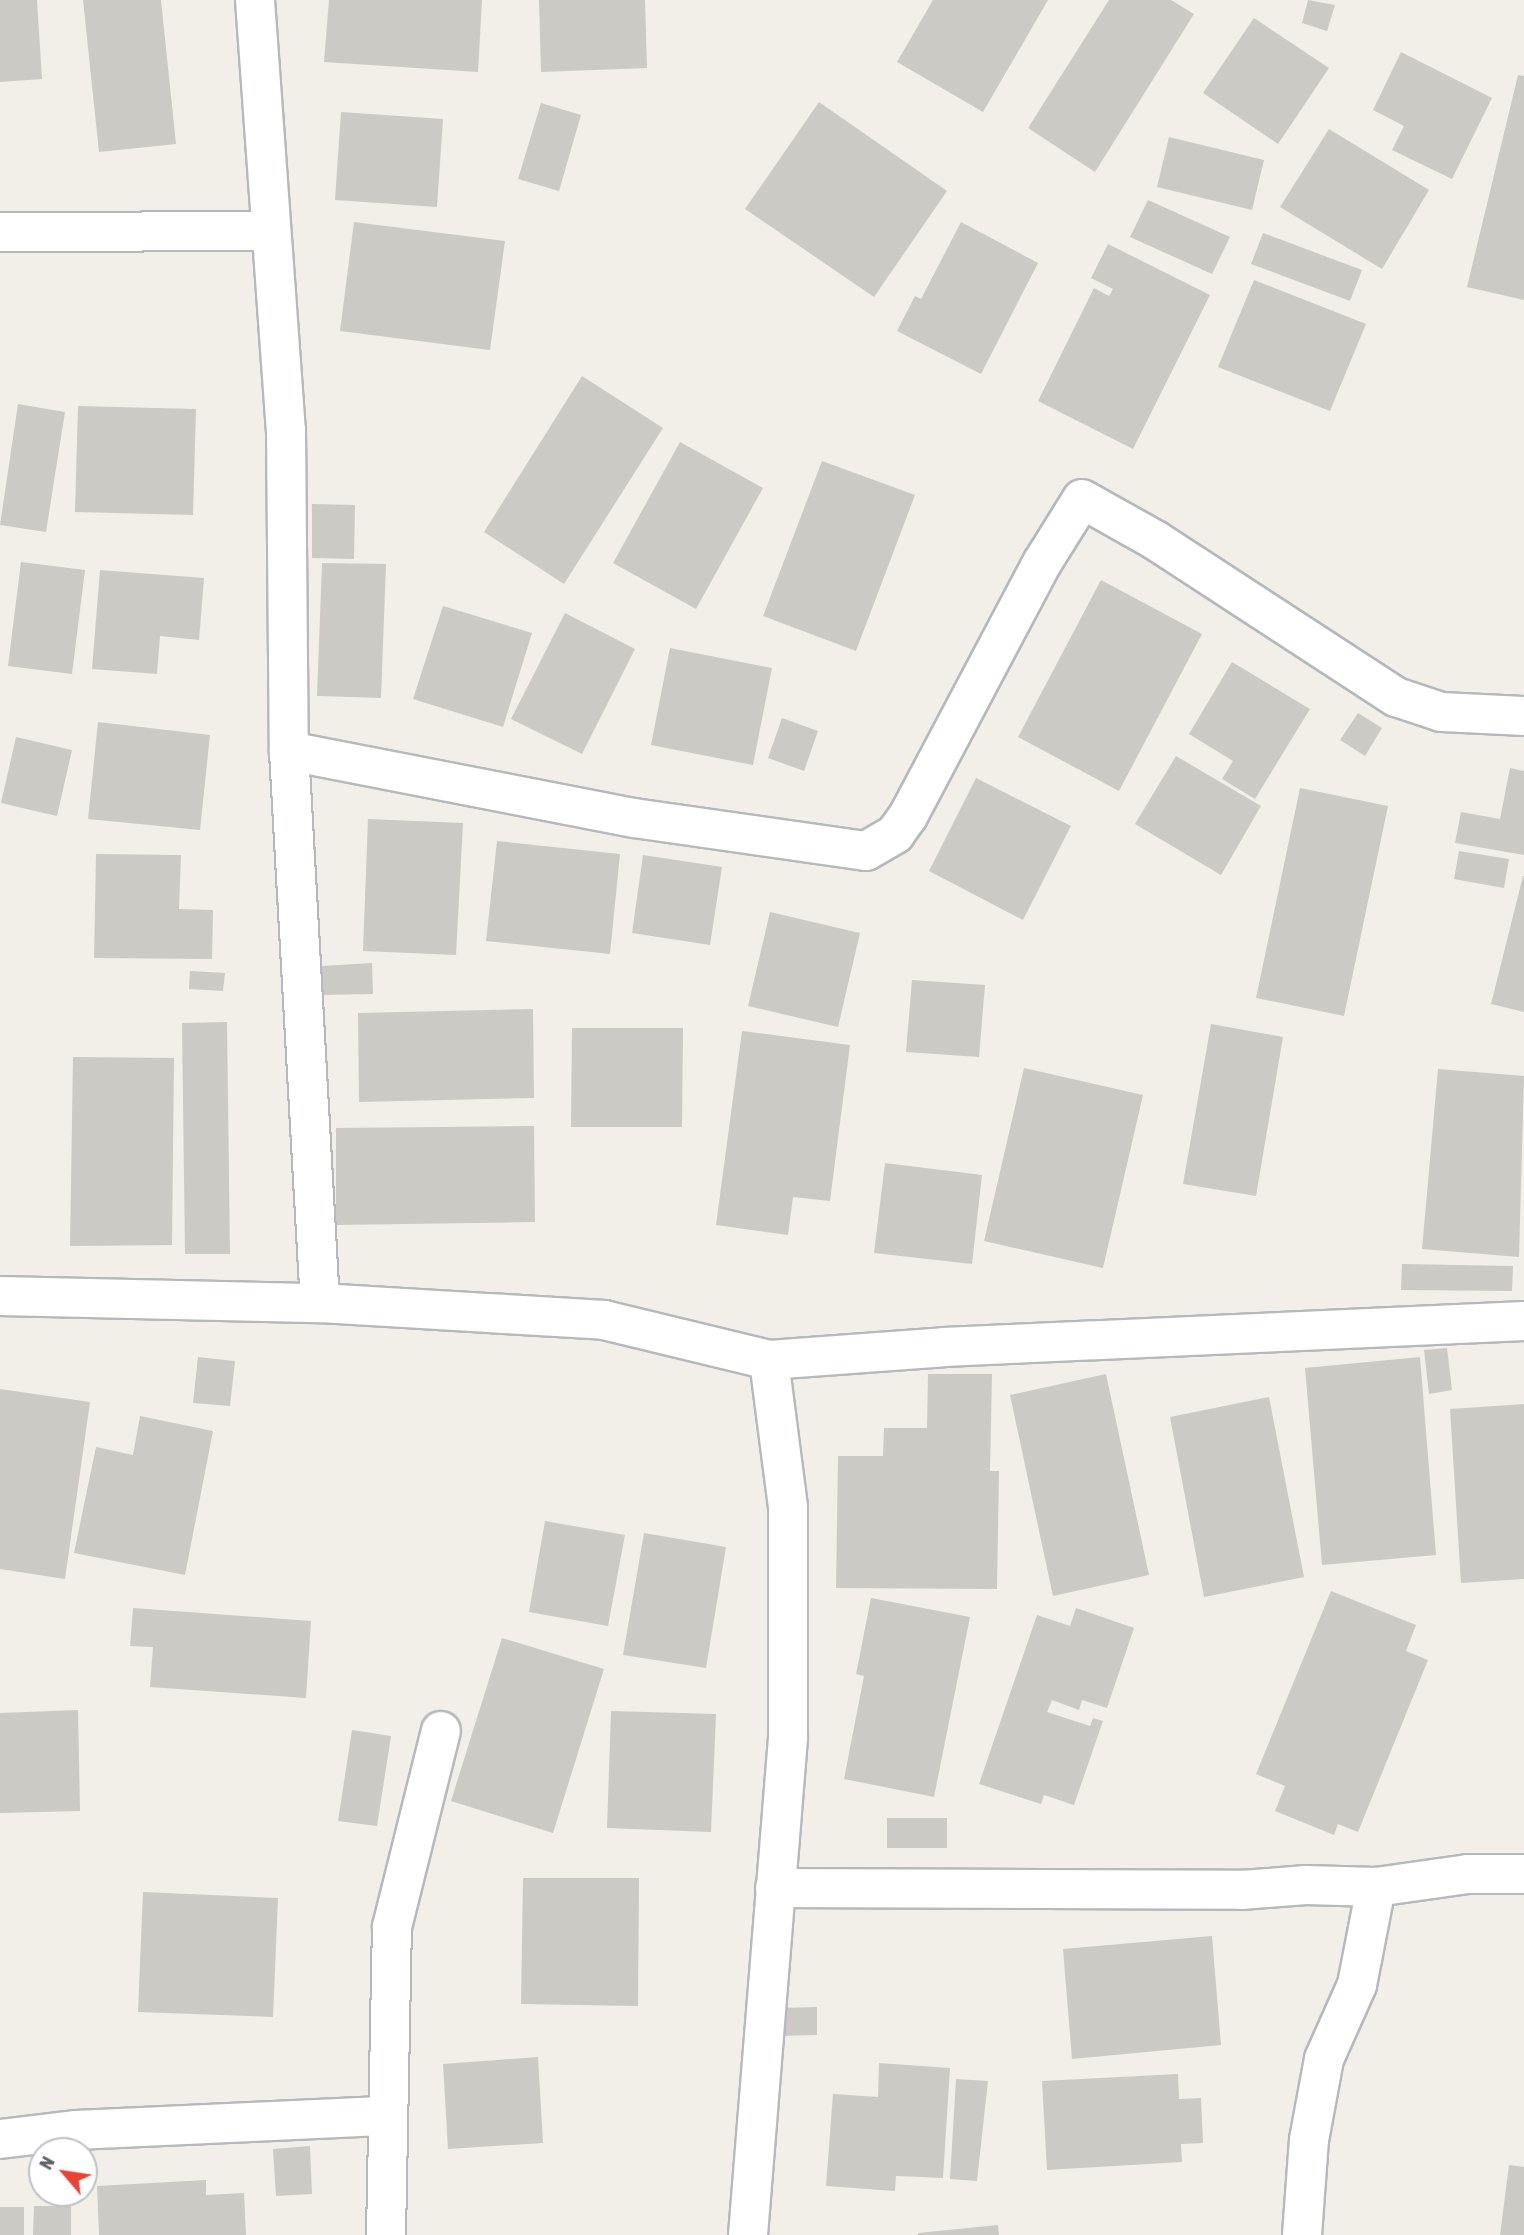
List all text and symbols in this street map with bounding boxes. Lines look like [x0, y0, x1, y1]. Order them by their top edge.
north arrow [28, 2137, 98, 2207]
text: N [34, 2153, 59, 2173]

